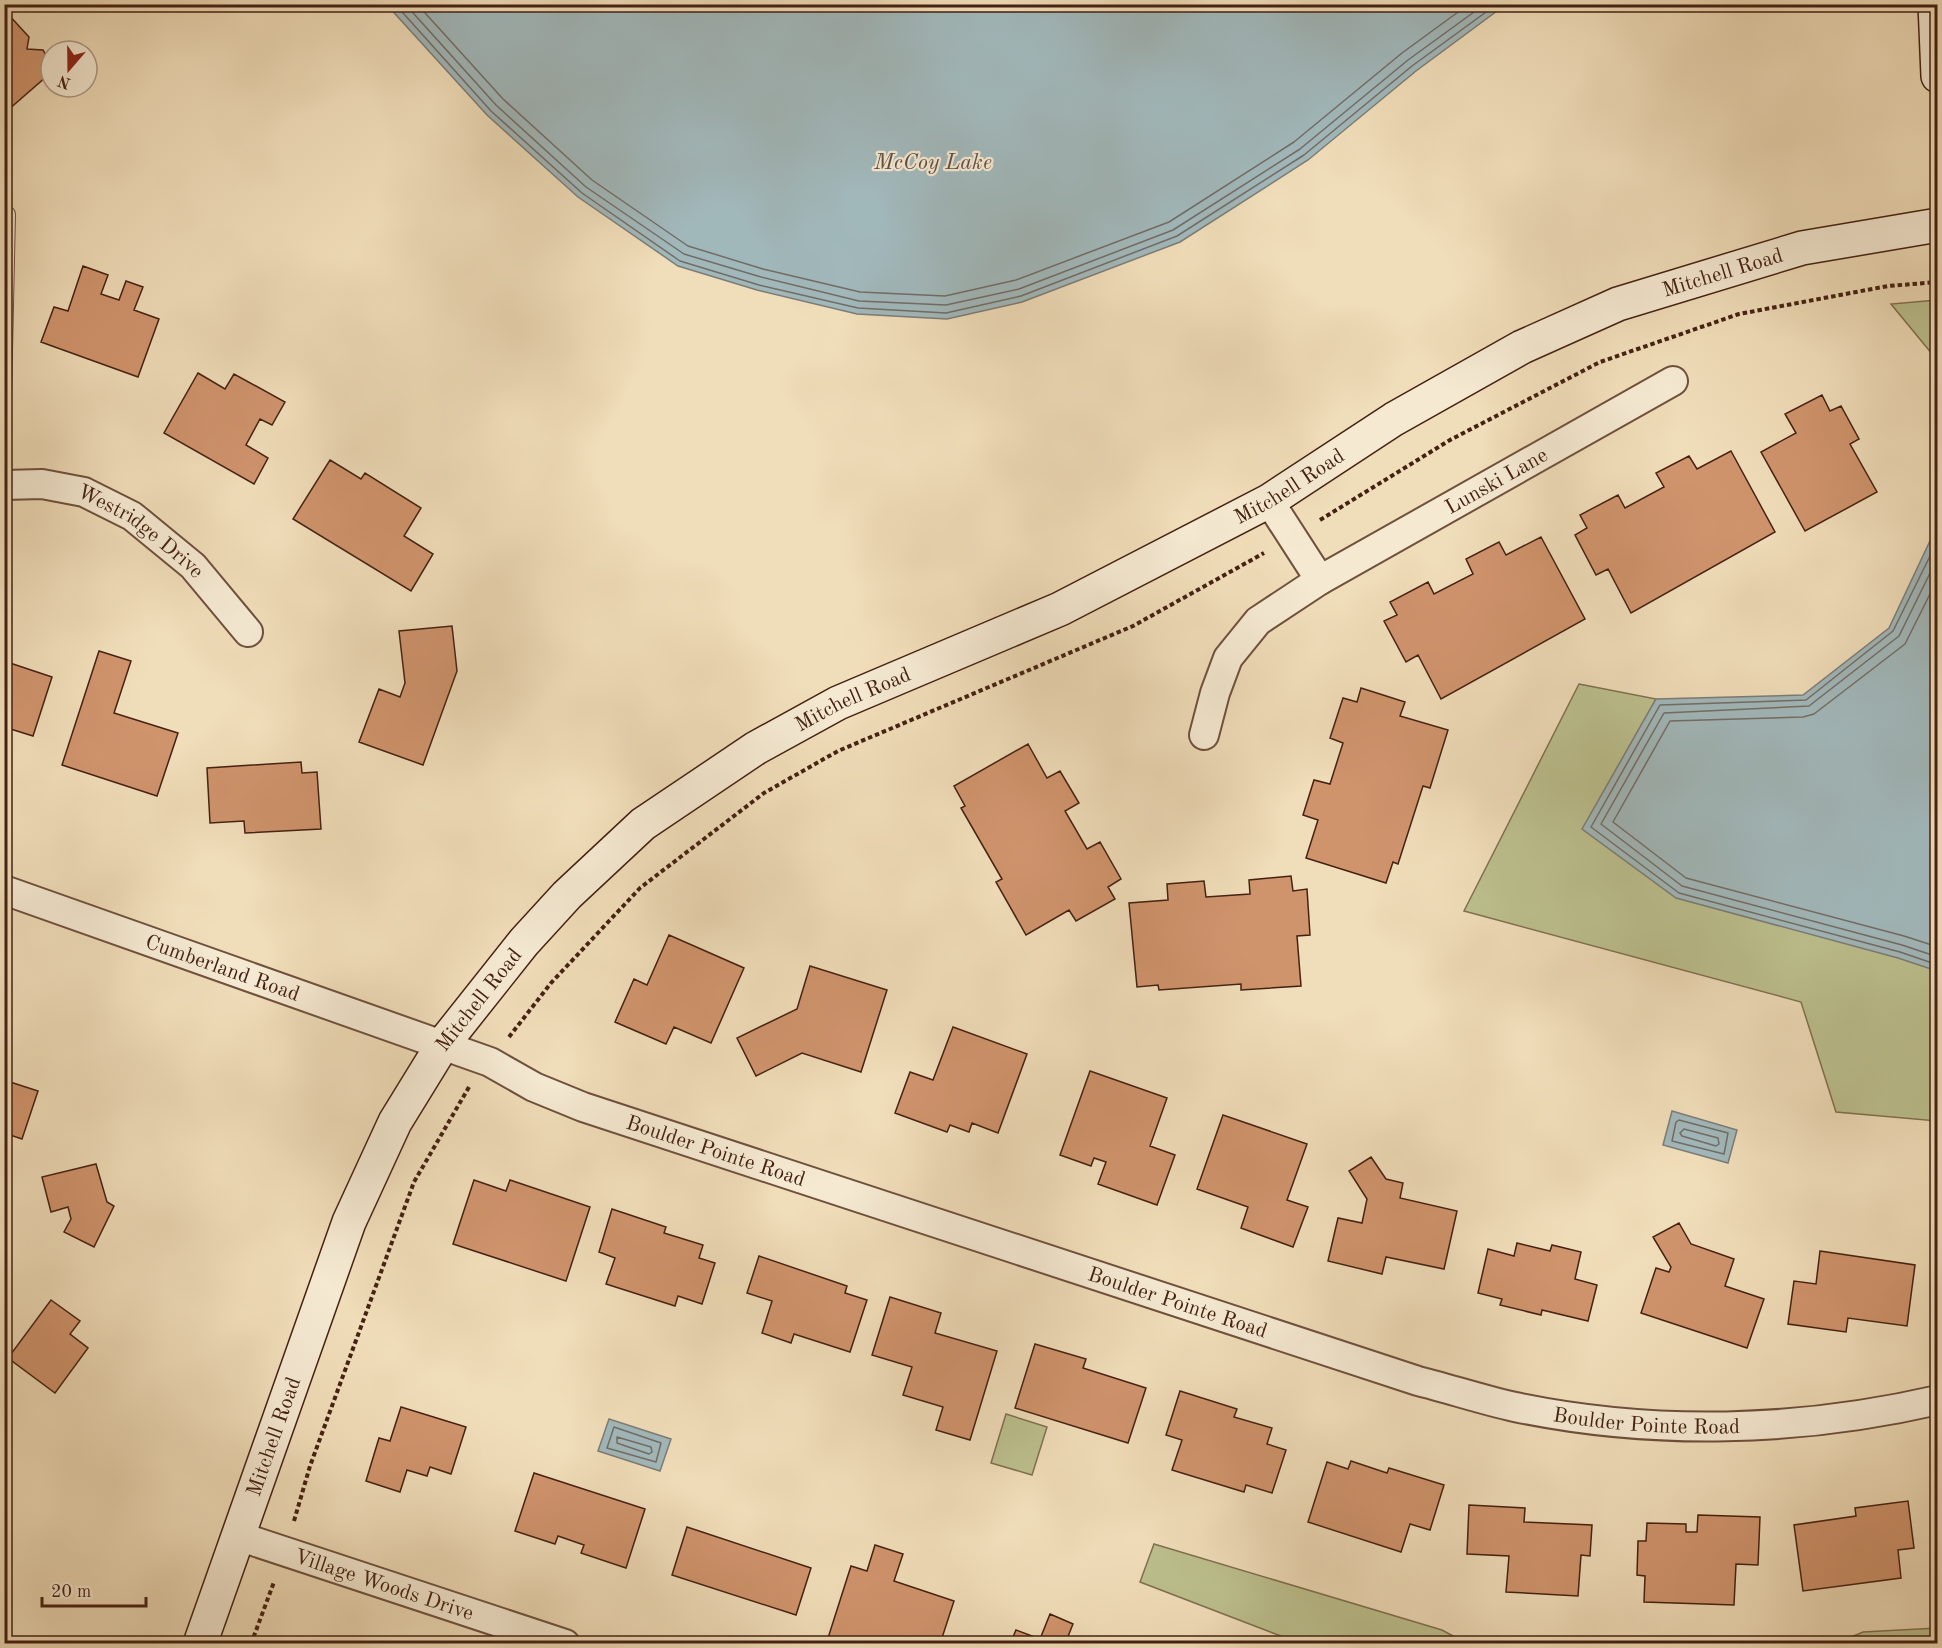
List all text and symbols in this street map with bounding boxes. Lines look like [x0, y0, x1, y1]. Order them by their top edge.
north arrow [39, 39, 99, 99]
text: N [55, 71, 73, 91]
water label: McCoy Lake [873, 152, 992, 174]
street label: Mitchell Road [1660, 245, 1786, 302]
street label: Lunski Lane [1442, 445, 1552, 519]
street label: Mitchell Road [1231, 446, 1349, 529]
street label: Westridge Drive [74, 482, 207, 582]
street label: Mitchell Road [792, 664, 914, 736]
street label: Cumberland Road [142, 932, 302, 1006]
street label: Mitchell Road [432, 945, 527, 1056]
street label: Boulder Pointe Road [623, 1113, 808, 1191]
street label: Boulder Pointe Road [1085, 1264, 1270, 1343]
street label: Mitchell Road [244, 1375, 305, 1499]
street label: Boulder Pointe Road [1552, 1405, 1740, 1439]
street label: Village Woods Drive [292, 1546, 476, 1625]
scale bar [42, 1570, 146, 1608]
text: 20 m [51, 1583, 91, 1601]

